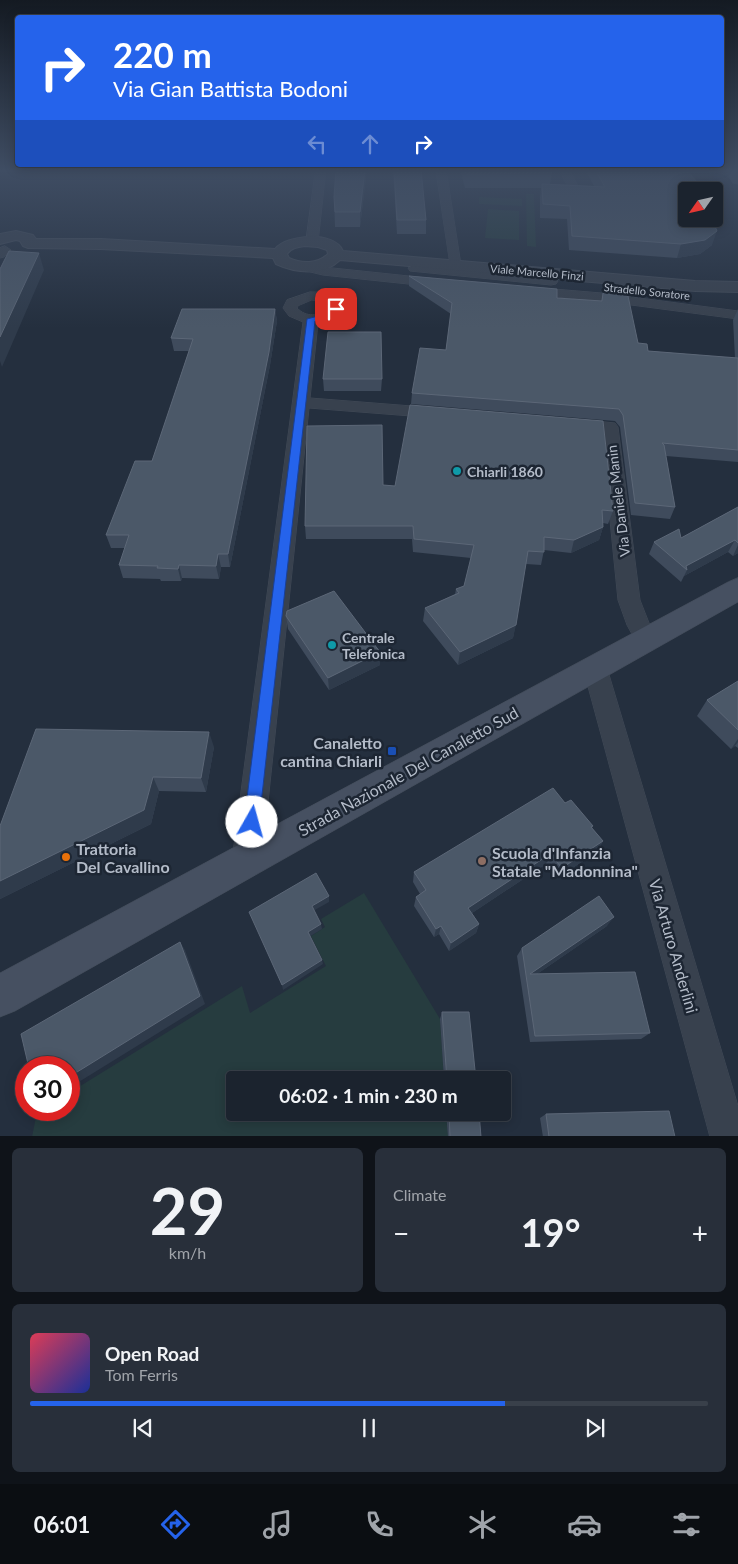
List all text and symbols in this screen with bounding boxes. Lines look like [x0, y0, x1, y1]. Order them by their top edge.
text: 220 m [113, 33, 212, 75]
icon: right [30, 35, 95, 100]
text: Via Gian Battista Bodoni [113, 75, 348, 102]
icon: left [303, 130, 331, 158]
icon: ahead [356, 130, 384, 158]
icon: right [409, 130, 437, 158]
north arrow [678, 182, 722, 228]
map controls [678, 182, 723, 227]
street label: Viale Marcello Finzi [490, 261, 585, 283]
street label: Stradello Soratore [603, 280, 691, 302]
pin [315, 288, 357, 330]
icon: arrive [322, 295, 350, 323]
street label: Via Daniele Manin [603, 444, 633, 558]
place label: Chiarli 1860 [467, 463, 543, 480]
marker: Chiarli 1860 [451, 465, 463, 477]
place label: Centrale Telefonica [342, 629, 405, 662]
marker: Centrale Telefonica [326, 639, 338, 651]
street label: Strada Nazionale Del Canaletto Sud [295, 702, 521, 840]
place label: Canaletto cantina Chiarli [280, 733, 382, 770]
marker: Canaletto cantina Chiarli [386, 745, 398, 757]
position arrow [225, 795, 277, 847]
place label: Trattoria Del Cavallino [76, 839, 170, 876]
place label: Scuola d'Infanzia Statale "Madonnina" [492, 843, 638, 880]
marker: Trattoria Del Cavallino [60, 851, 72, 863]
marker: Scuola d'Infanzia Statale "Madonnina" [476, 855, 488, 867]
street label: Via Arturo Anderlini [646, 877, 702, 1015]
speed limit sign: 30 [15, 1056, 80, 1121]
text: 06:02 · 1 min · 230 m [279, 1084, 458, 1107]
text: 29 [150, 1171, 225, 1249]
text: Climate [393, 1185, 446, 1204]
text: 19° [521, 1209, 580, 1255]
text: − [393, 1216, 409, 1250]
text: + [692, 1216, 708, 1250]
text: km/h [169, 1243, 206, 1262]
text: Open Road [105, 1342, 199, 1365]
text: Tom Ferris [105, 1365, 178, 1384]
icon: previous [129, 1414, 157, 1442]
icon: pause [355, 1414, 383, 1442]
icon: next [581, 1414, 609, 1442]
icon: directions [158, 1507, 193, 1542]
icon: music [260, 1507, 295, 1542]
icon: phone [362, 1507, 397, 1542]
icon: climate [465, 1507, 500, 1542]
icon: car [567, 1507, 602, 1542]
icon: filters [669, 1507, 704, 1542]
text: 06:01 [34, 1511, 90, 1538]

